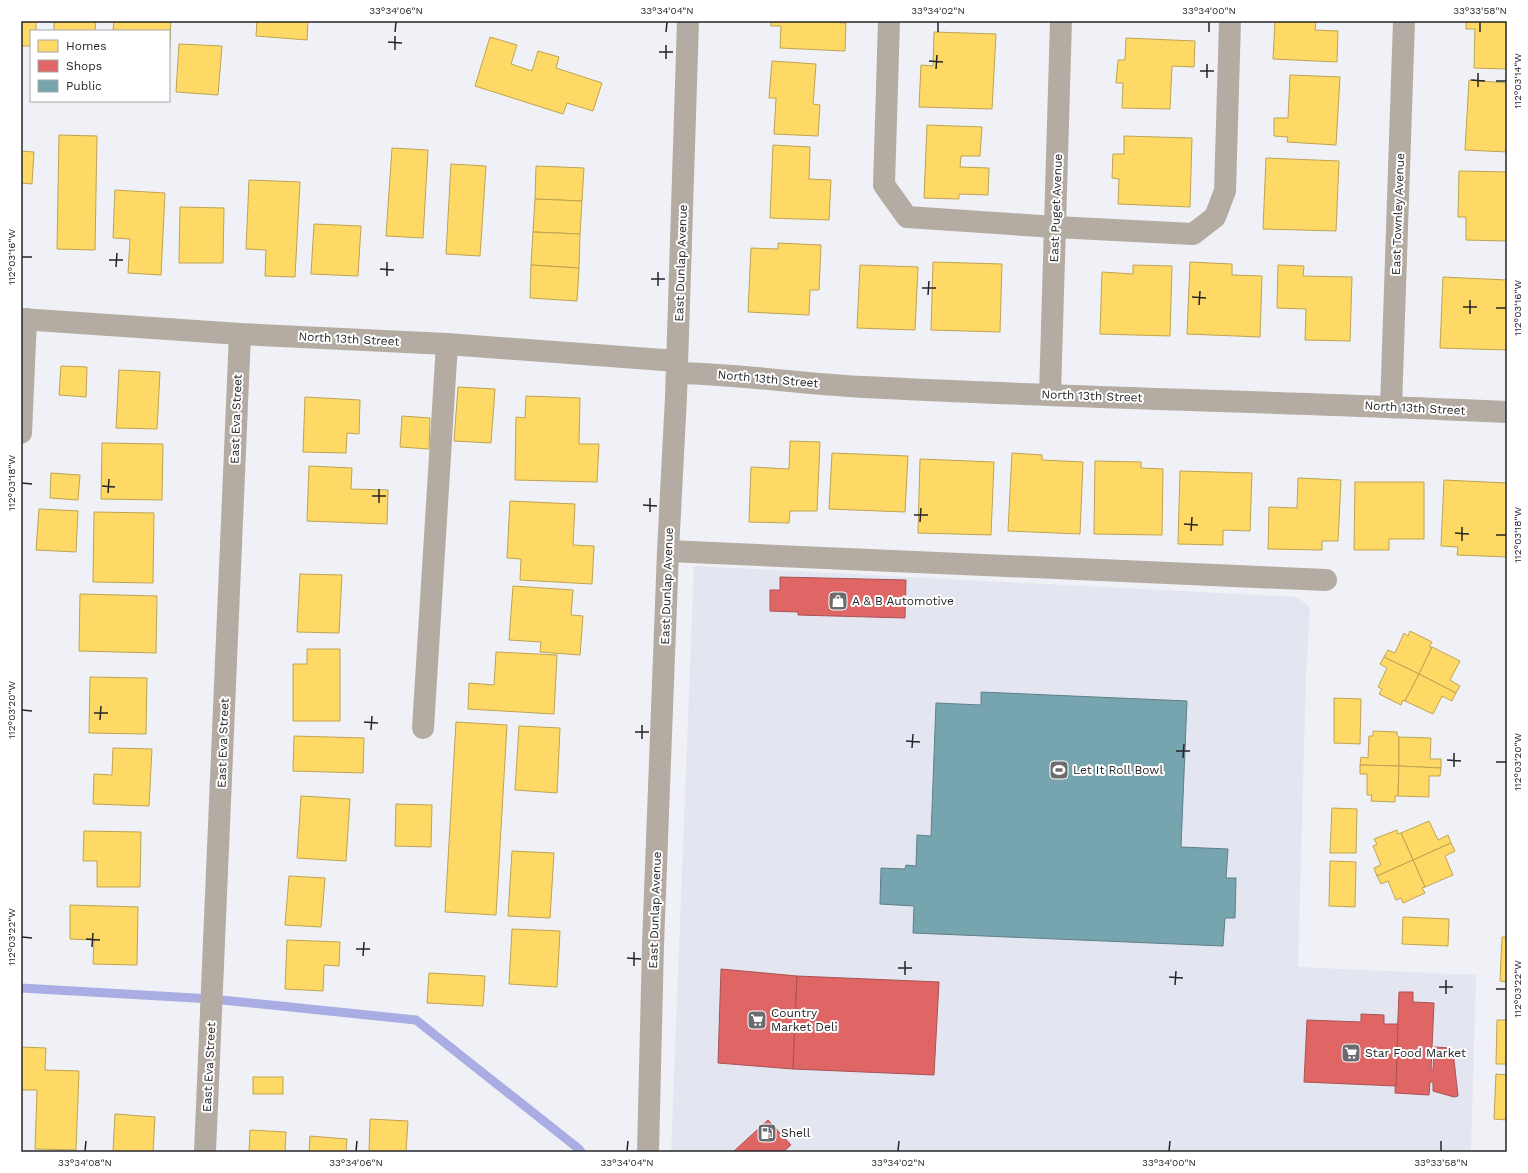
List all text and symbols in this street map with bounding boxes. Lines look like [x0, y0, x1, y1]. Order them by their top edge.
text: 33°34'06"N [369, 5, 423, 16]
text: 33°34'04"N [640, 5, 694, 16]
text: 33°34'02"N [911, 5, 965, 16]
text: 33°34'00"N [1182, 5, 1236, 16]
text: 33°33'58"N [1453, 5, 1507, 16]
legend [30, 30, 170, 102]
text: Homes [66, 39, 107, 53]
text: 112°03'14"W [1512, 53, 1523, 109]
text: Shops [66, 59, 102, 73]
text: Public [66, 79, 102, 93]
street label: East Puget Avenue [1047, 153, 1065, 263]
street label: East Townley Avenue [1389, 153, 1407, 275]
street label: East Dunlap Avenue [672, 204, 690, 322]
text: 112°03'16"W [6, 229, 17, 285]
text: 112°03'16"W [1512, 280, 1523, 336]
street label: North 13th Street [298, 329, 400, 349]
street label: North 13th Street [717, 368, 819, 390]
street label: East Eva Street [227, 374, 245, 464]
street label: North 13th Street [1041, 387, 1143, 405]
street label: North 13th Street [1364, 398, 1466, 418]
text: 112°03'18"W [6, 455, 17, 511]
text: 112°03'18"W [1512, 507, 1523, 563]
street label: East Dunlap Avenue [658, 527, 676, 645]
shop icon: A & B Automotive [827, 590, 849, 612]
place label: A & B Automotive [852, 594, 954, 608]
text: 112°03'20"W [6, 681, 17, 739]
street label: East Eva Street [214, 698, 232, 788]
text: 112°03'20"W [1512, 733, 1523, 791]
sports icon: Let It Roll Bowl [1048, 759, 1070, 781]
place label: Let It Roll Bowl [1073, 763, 1163, 777]
street label: East Dunlap Avenue [646, 851, 664, 969]
text: 112°03'22"W [6, 908, 17, 966]
text: 112°03'22"W [1512, 960, 1523, 1018]
place label: Country Market Deli [771, 1006, 838, 1034]
supermarket icon: Country Market Deli [746, 1009, 768, 1031]
street label: East Eva Street [200, 1022, 218, 1112]
supermarket icon: Star Food Market [1340, 1042, 1362, 1064]
place label: Star Food Market [1365, 1046, 1466, 1060]
fuel station icon: Shell [756, 1122, 778, 1144]
place label: Shell [781, 1126, 811, 1140]
text: 33°34'08"N [58, 1157, 112, 1168]
text: 33°34'06"N [329, 1157, 383, 1168]
text: 33°34'04"N [600, 1157, 654, 1168]
text: 33°34'02"N [871, 1157, 925, 1168]
text: 33°34'00"N [1142, 1157, 1196, 1168]
text: 33°33'58"N [1414, 1157, 1468, 1168]

